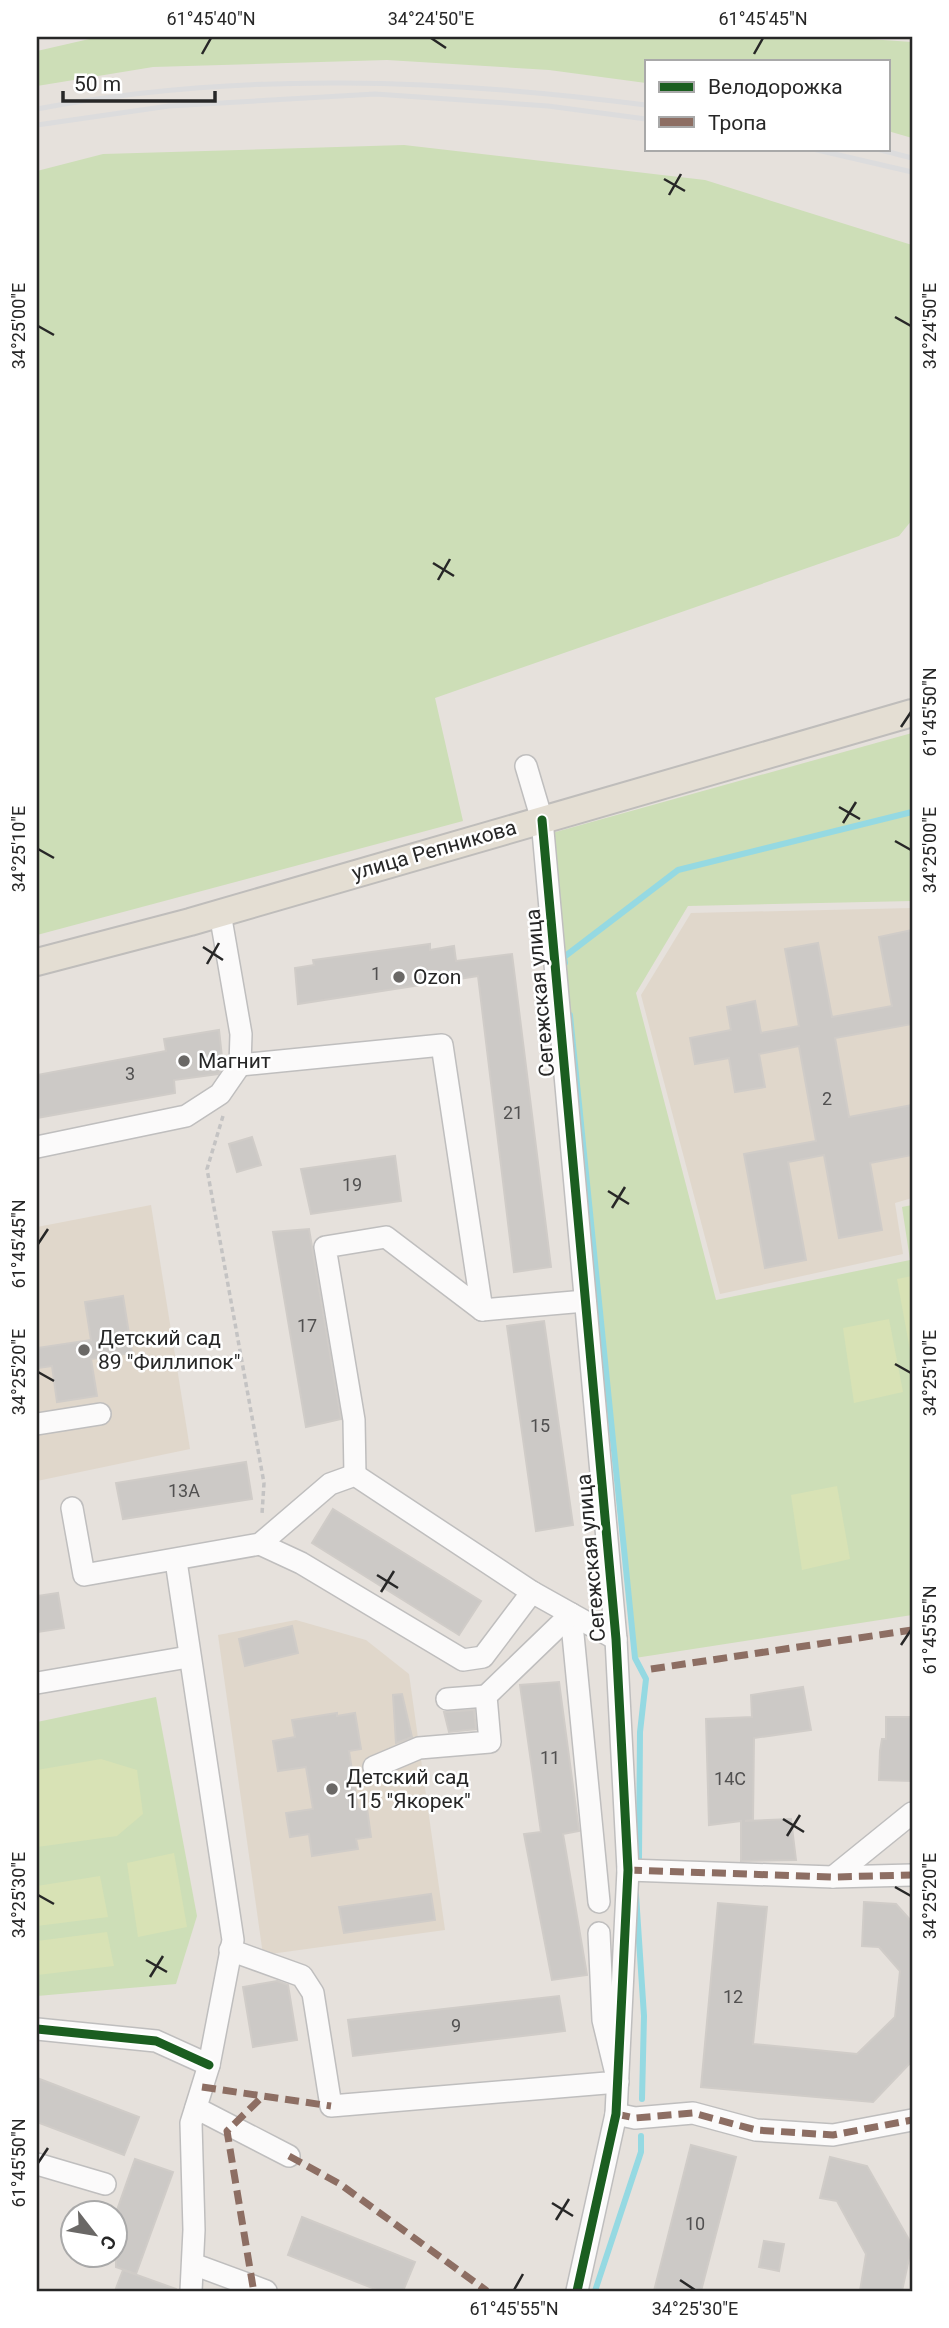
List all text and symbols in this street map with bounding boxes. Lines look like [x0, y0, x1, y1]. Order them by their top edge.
text: 61°45'40"N [166, 8, 256, 29]
text: 34°24'50"E [388, 8, 474, 29]
text: 61°45'45"N [718, 8, 808, 29]
scale bar [63, 60, 215, 104]
legend [645, 60, 890, 150]
text: 50 m [74, 72, 121, 96]
text: Велодорожка [708, 75, 843, 99]
text: Тропа [708, 111, 767, 135]
text: 34°25'00"E [8, 283, 29, 369]
text: 34°24'50"E [919, 283, 940, 369]
text: 61°45'50"N [919, 667, 940, 757]
text: 34°25'10"E [8, 806, 29, 892]
text: 34°25'00"E [919, 807, 940, 893]
street label: улица Репникова [349, 815, 519, 885]
street label: Сегежская улица [521, 908, 559, 1078]
house number: 1 [371, 963, 381, 984]
place label: Ozon [413, 965, 461, 989]
marker: Ozon [391, 969, 407, 985]
place label: Магнит [198, 1049, 271, 1073]
marker: Магнит [176, 1053, 192, 1069]
house number: 3 [125, 1063, 135, 1084]
house number: 2 [822, 1088, 832, 1109]
house number: 21 [503, 1102, 523, 1123]
house number: 19 [342, 1174, 362, 1195]
text: 61°45'45"N [8, 1199, 29, 1289]
house number: 17 [297, 1315, 317, 1336]
place label: Детский сад 89 "Филлипок" [98, 1326, 240, 1374]
text: 34°25'20"E [8, 1329, 29, 1415]
text: 34°25'10"E [919, 1330, 940, 1416]
marker: Детский сад 89 "Филлипок" [76, 1342, 92, 1358]
house number: 15 [530, 1415, 550, 1436]
street label: Сегежская улица [572, 1473, 610, 1643]
house number: 13А [168, 1480, 200, 1501]
text: 61°45'55"N [919, 1585, 940, 1675]
house number: 11 [540, 1747, 560, 1768]
place label: Детский сад 115 "Якорек" [346, 1765, 471, 1813]
house number: 14С [714, 1768, 746, 1789]
marker: Детский сад 115 "Якорек" [324, 1781, 340, 1797]
text: 34°25'30"E [8, 1852, 29, 1938]
text: 34°25'20"E [919, 1853, 940, 1939]
house number: 12 [723, 1986, 743, 2007]
house number: 9 [451, 2015, 461, 2036]
text: 61°45'50"N [8, 2118, 29, 2208]
north arrow [60, 2198, 130, 2268]
house number: 10 [685, 2213, 705, 2234]
text: С [95, 2231, 121, 2254]
text: 61°45'55"N [469, 2298, 559, 2319]
text: 34°25'30"E [652, 2298, 738, 2319]

